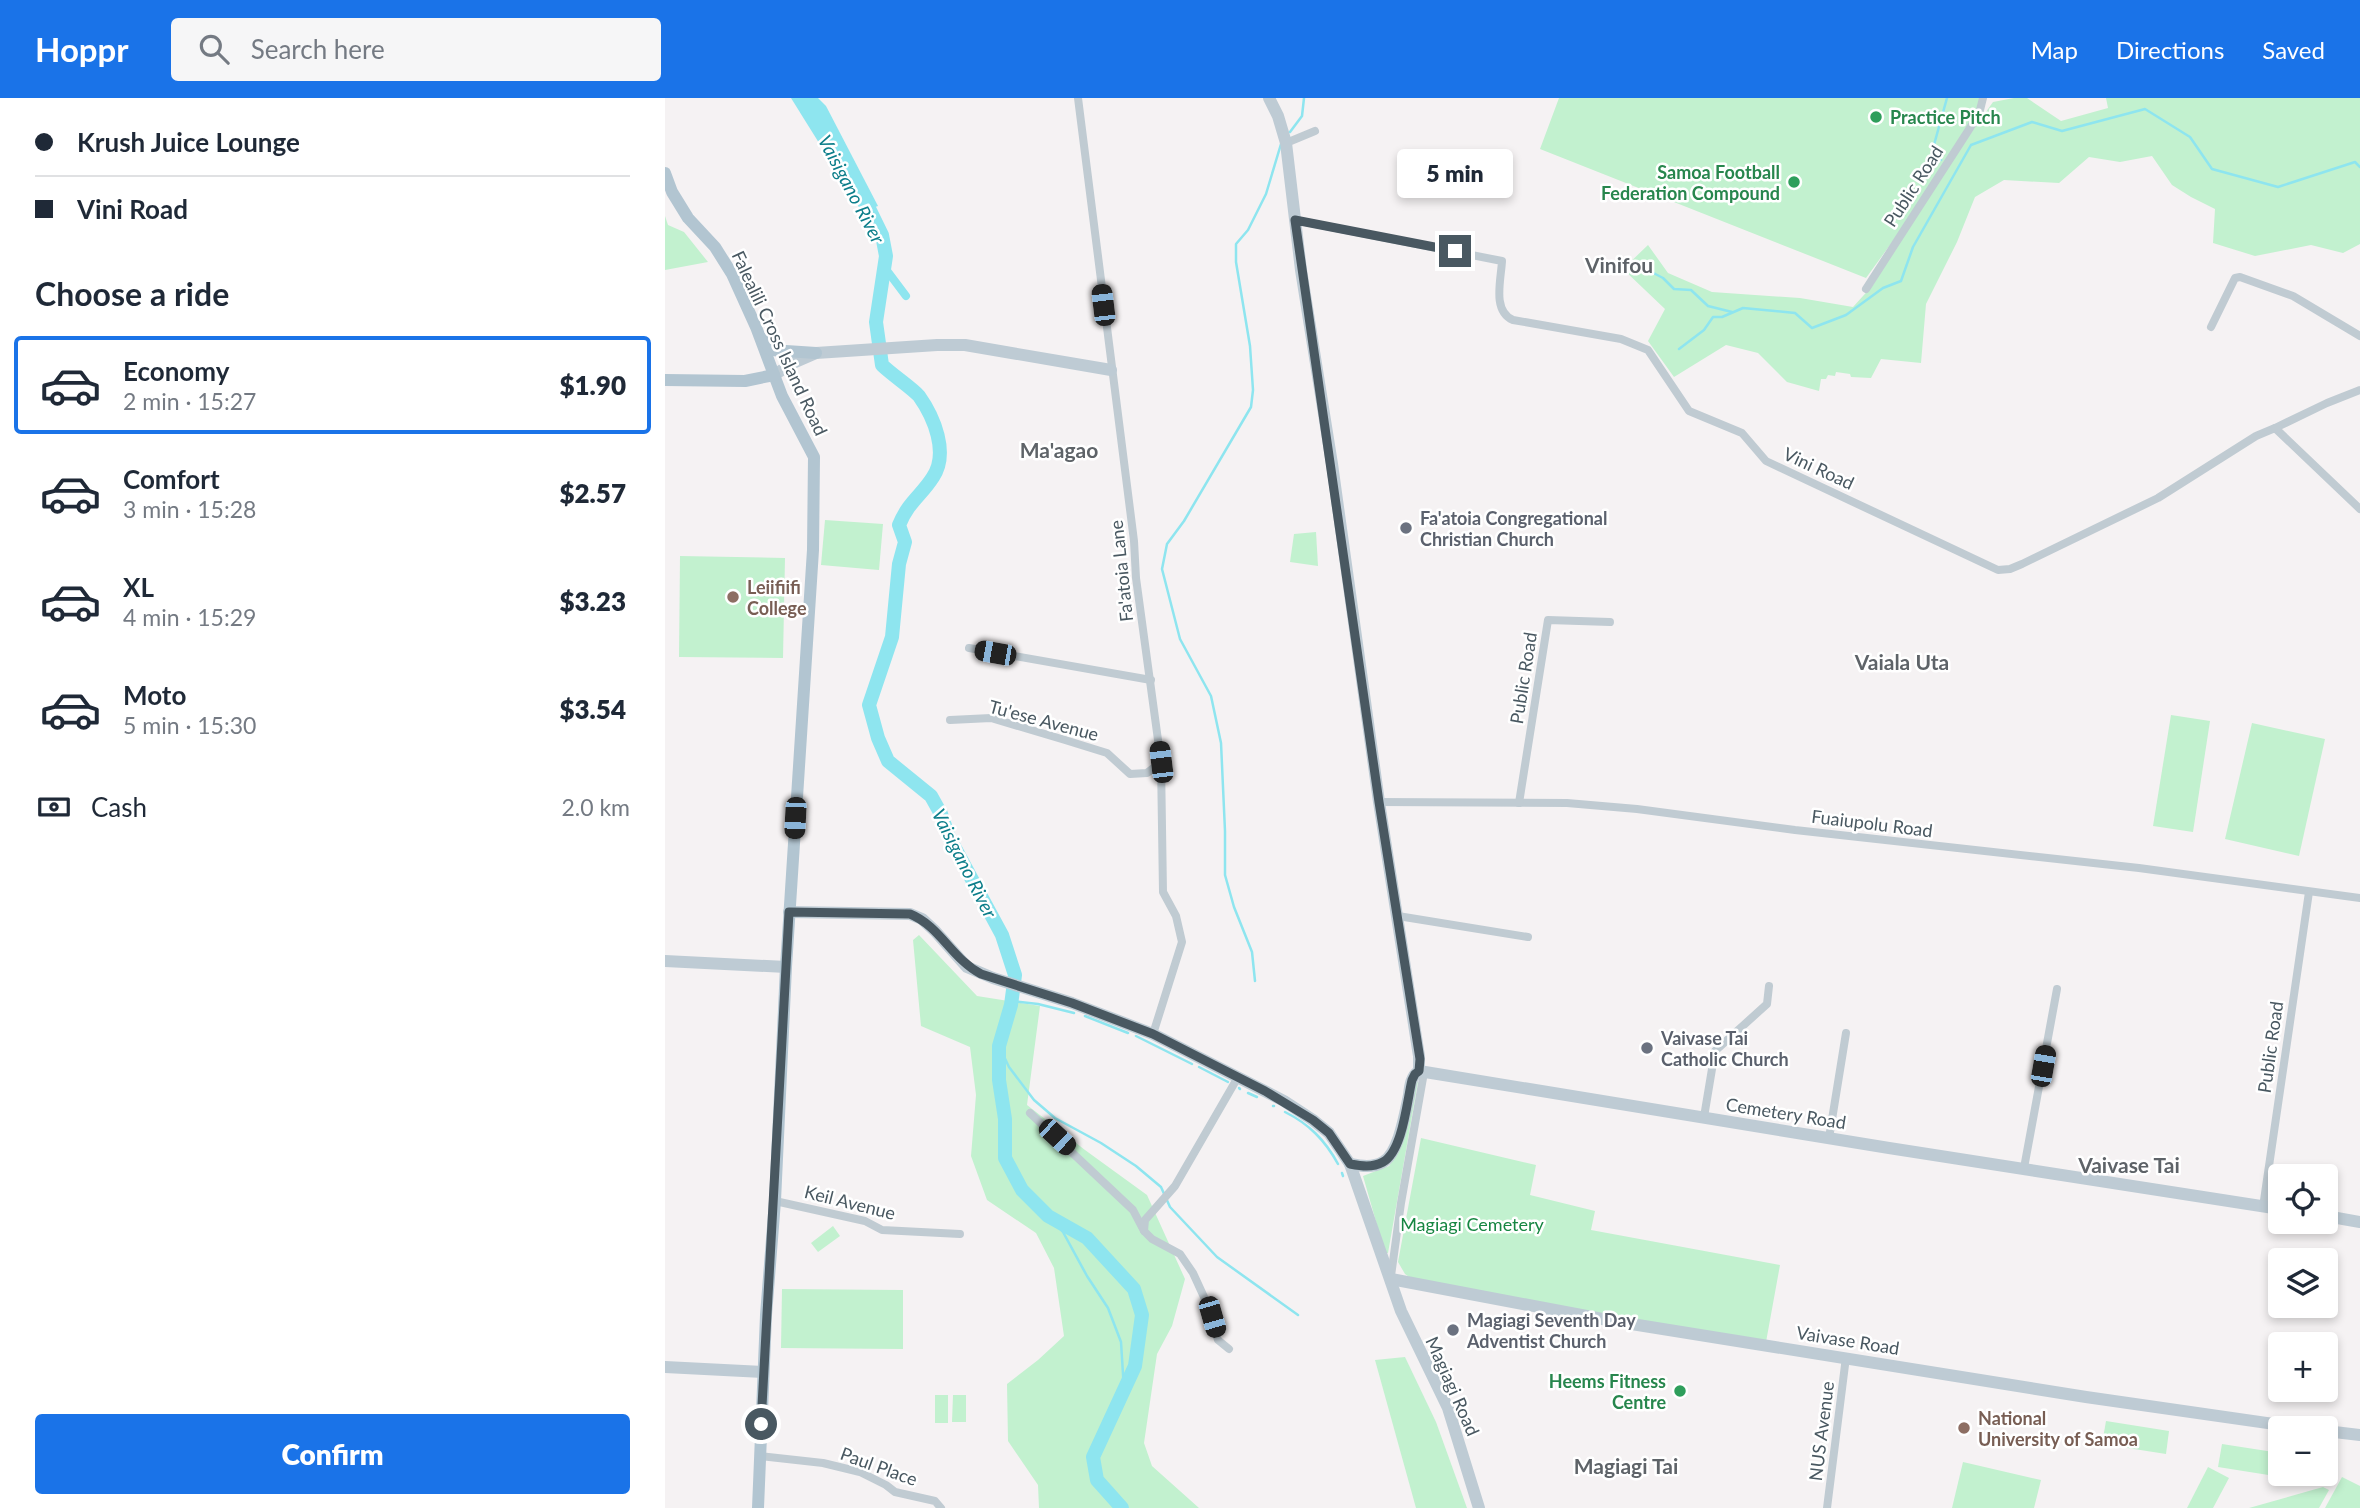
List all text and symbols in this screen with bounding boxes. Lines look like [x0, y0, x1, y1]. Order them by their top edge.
search box [171, 18, 661, 81]
text: Hoppr [35, 29, 129, 69]
icon: search [195, 30, 233, 68]
text: Search here [251, 33, 385, 65]
text: Map [2031, 35, 2078, 64]
text: Directions [2116, 35, 2224, 64]
text: Saved [2262, 35, 2325, 64]
place label: Practice Pitch [1890, 106, 2001, 128]
marker: Practice Pitch [1868, 109, 1884, 125]
text: Krush Juice Lounge [77, 126, 300, 158]
water label: Vaisigano River [814, 131, 890, 248]
street label: Public Road [1879, 141, 1947, 231]
callout: 5 min [1397, 150, 1513, 198]
text: 5 min [1426, 159, 1484, 187]
place label: Samoa Football Federation Compound [1601, 161, 1780, 204]
marker: Samoa Football Federation Compound [1786, 174, 1802, 190]
text: Vini Road [77, 193, 188, 225]
route end [1439, 235, 1471, 267]
street label: Falealili Cross Island Road [728, 247, 832, 439]
district label: Vinifou [1584, 252, 1653, 277]
text: Choose a ride [35, 274, 229, 313]
car [1091, 283, 1116, 327]
icon: car [39, 354, 102, 417]
text: Economy [123, 355, 229, 387]
text: $1.90 [559, 369, 626, 401]
text: 2 min · 15:27 [123, 387, 256, 415]
district label: Ma'agao [1020, 437, 1098, 462]
street label: Vini Road [1780, 442, 1858, 494]
icon: car [39, 462, 102, 525]
text: Comfort [123, 463, 220, 495]
text: $2.57 [559, 477, 626, 509]
text: 3 min · 15:28 [123, 495, 256, 523]
place label: Fa'atoia Congregational Christian Church [1420, 507, 1607, 550]
street label: Fa'atoia Lane [1105, 519, 1137, 623]
marker: Fa'atoia Congregational Christian Church [1398, 520, 1414, 536]
icon: car [39, 570, 102, 633]
text: XL [123, 571, 154, 603]
place label: Leiifiifi College [747, 576, 807, 619]
text: $3.23 [559, 585, 626, 617]
marker: Leiifiifi College [725, 589, 741, 605]
text: 4 min · 15:29 [123, 603, 256, 631]
street label: Public Road [1505, 631, 1541, 725]
car [973, 639, 1018, 667]
district label: Vaiala Uta [1854, 649, 1949, 674]
icon: car [39, 678, 102, 741]
text: Moto [123, 679, 186, 711]
text: $3.54 [559, 693, 626, 725]
street label: Tu'ese Avenue [987, 695, 1101, 745]
text: 5 min · 15:30 [123, 711, 256, 739]
car [1149, 740, 1174, 784]
icon: cash [35, 788, 73, 826]
text: Cash [91, 791, 147, 823]
text: 2.0 km [561, 793, 630, 821]
car [784, 796, 807, 840]
water label: Vaisigano River [928, 805, 1003, 922]
street label: Fuaiupolu Road [1810, 805, 1934, 841]
street label: Public Road [2253, 1000, 2287, 1094]
place label: Vaivase Tai Catholic Church [1660, 1027, 1789, 1070]
marker: Vaivase Tai Catholic Church [1639, 1040, 1655, 1056]
car [2030, 1043, 2057, 1089]
street label: Cemetery Road [1724, 1093, 1848, 1133]
car [1035, 1115, 1080, 1159]
district label: Vaivase Tai [2077, 1152, 2180, 1177]
map controls [2268, 1164, 2338, 1486]
button: locate [2268, 1164, 2338, 1234]
street label: Keil Avenue [802, 1180, 898, 1224]
park label: Magiagi Cemetery [1400, 1213, 1545, 1235]
button: layers [2268, 1248, 2338, 1318]
car [1197, 1294, 1228, 1340]
place label: Magiagi Seventh Day Adventist Church [1466, 1309, 1636, 1352]
street label: Vaivase Road [1795, 1321, 1901, 1359]
marker: Magiagi Seventh Day Adventist Church [1445, 1322, 1461, 1338]
button: + [2268, 1332, 2338, 1402]
street label: Magiagi Road [1421, 1333, 1485, 1439]
place label: Heems Fitness Centre [1549, 1370, 1666, 1413]
street label: NUS Avenue [1804, 1380, 1838, 1482]
marker: Heems Fitness Centre [1672, 1383, 1688, 1399]
place label: National University of Samoa [1978, 1407, 2138, 1450]
route start [745, 1408, 777, 1440]
button: Confirm [35, 1414, 630, 1494]
button: − [2268, 1416, 2338, 1486]
marker: National University of Samoa [1956, 1420, 1972, 1436]
street label: Paul Place [838, 1442, 920, 1490]
district label: Magiagi Tai [1574, 1453, 1678, 1478]

